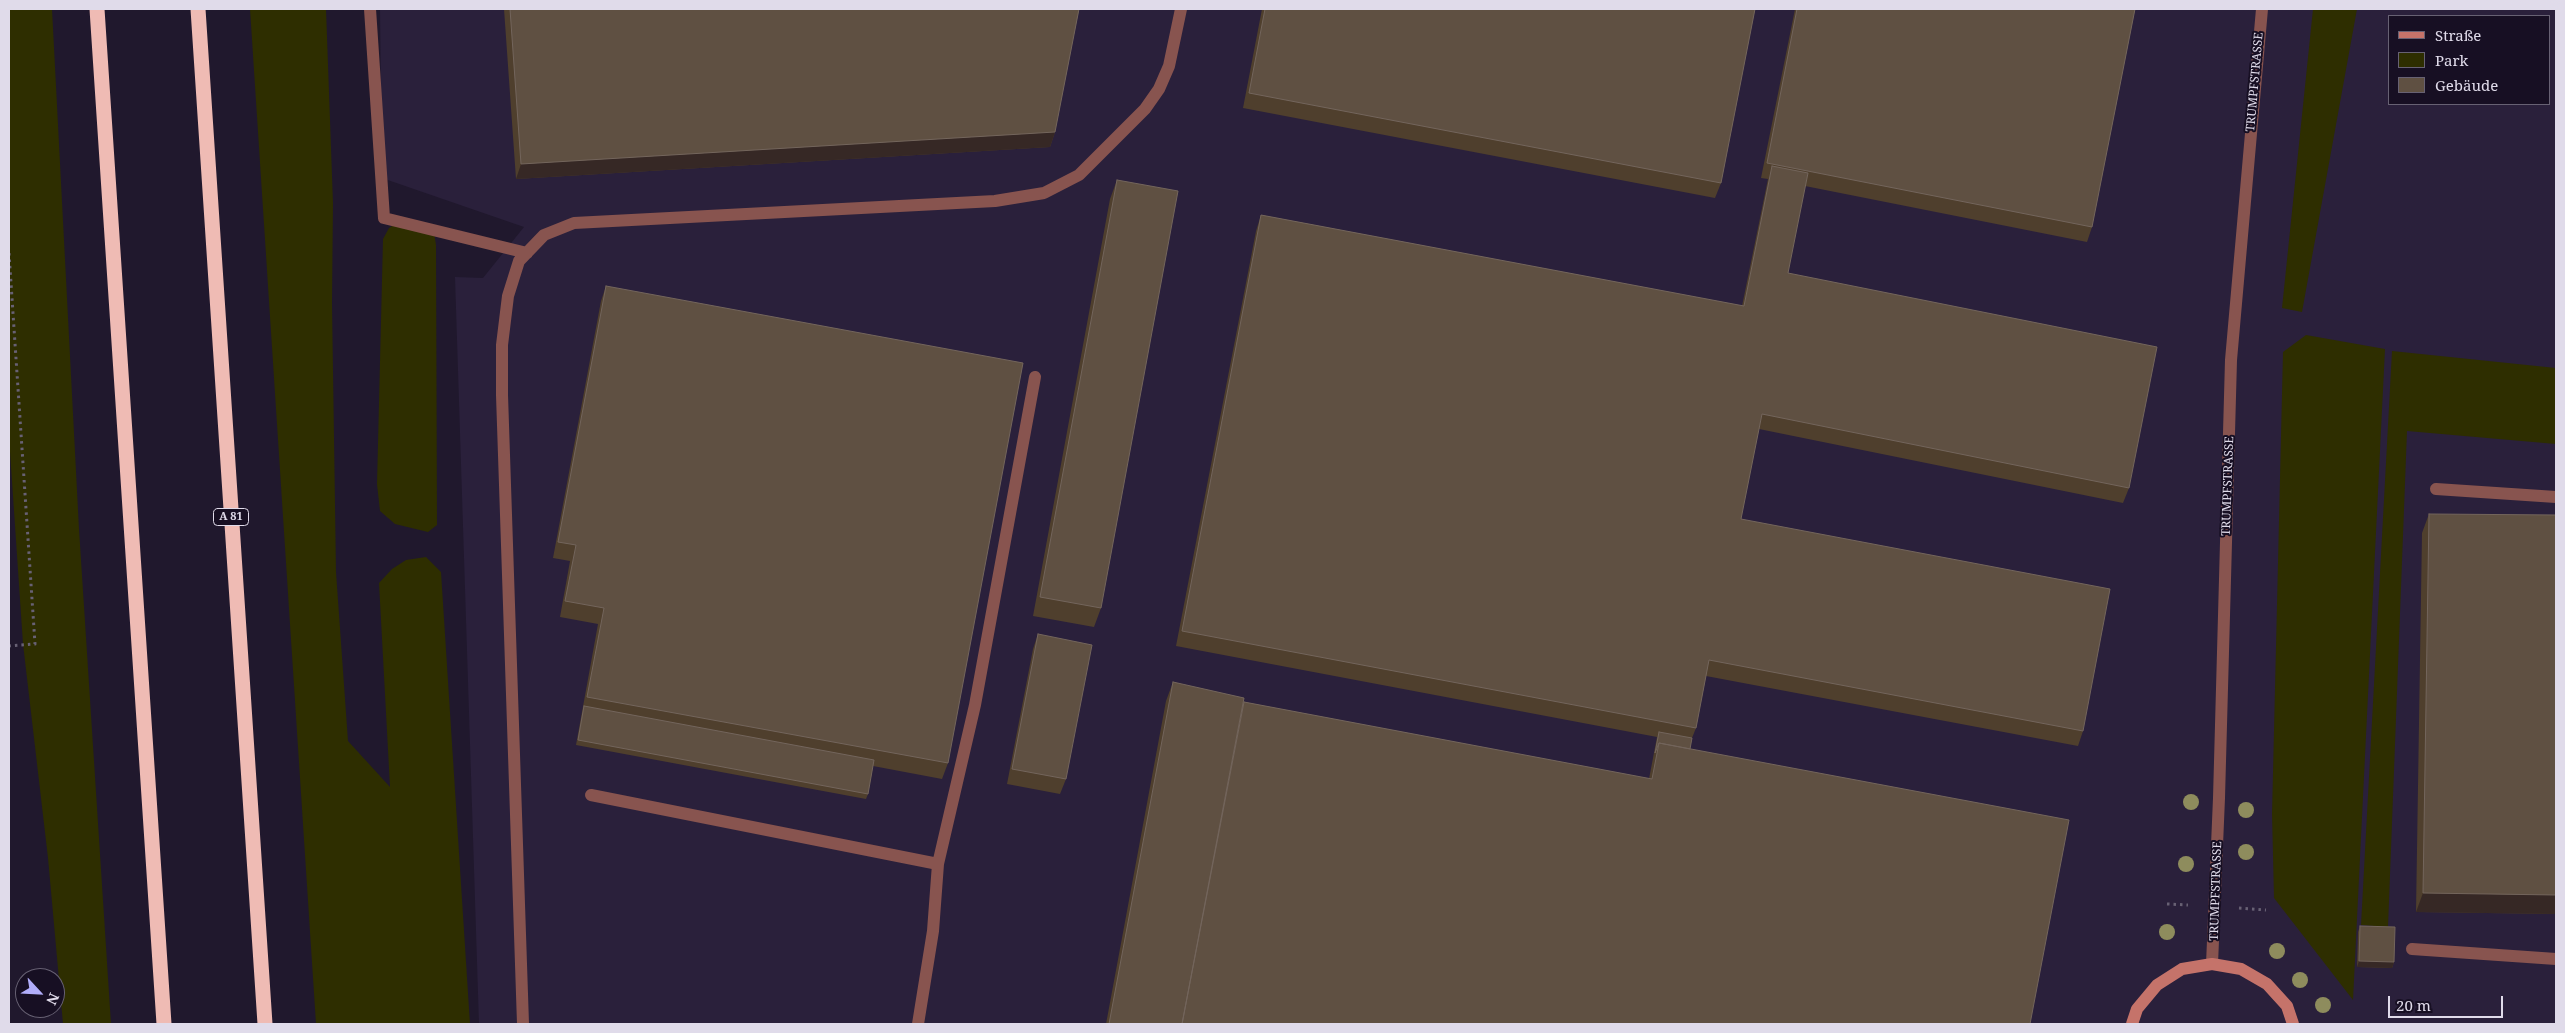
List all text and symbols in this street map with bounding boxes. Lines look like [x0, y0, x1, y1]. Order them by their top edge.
legend [2388, 15, 2550, 105]
text: Straße [2435, 25, 2481, 45]
street label: TRUMPFSTRASSE [2243, 32, 2267, 132]
text: Park [2435, 50, 2468, 70]
text: Gebäude [2435, 75, 2498, 95]
street label: TRUMPFSTRASSE [2219, 436, 2237, 536]
road number: A 81 [214, 508, 248, 526]
street label: TRUMPFSTRASSE [2207, 841, 2225, 941]
north arrow [15, 968, 65, 1018]
scale bar [2390, 986, 2505, 1018]
text: N [42, 990, 64, 1008]
text: 20 m [2396, 995, 2431, 1015]

